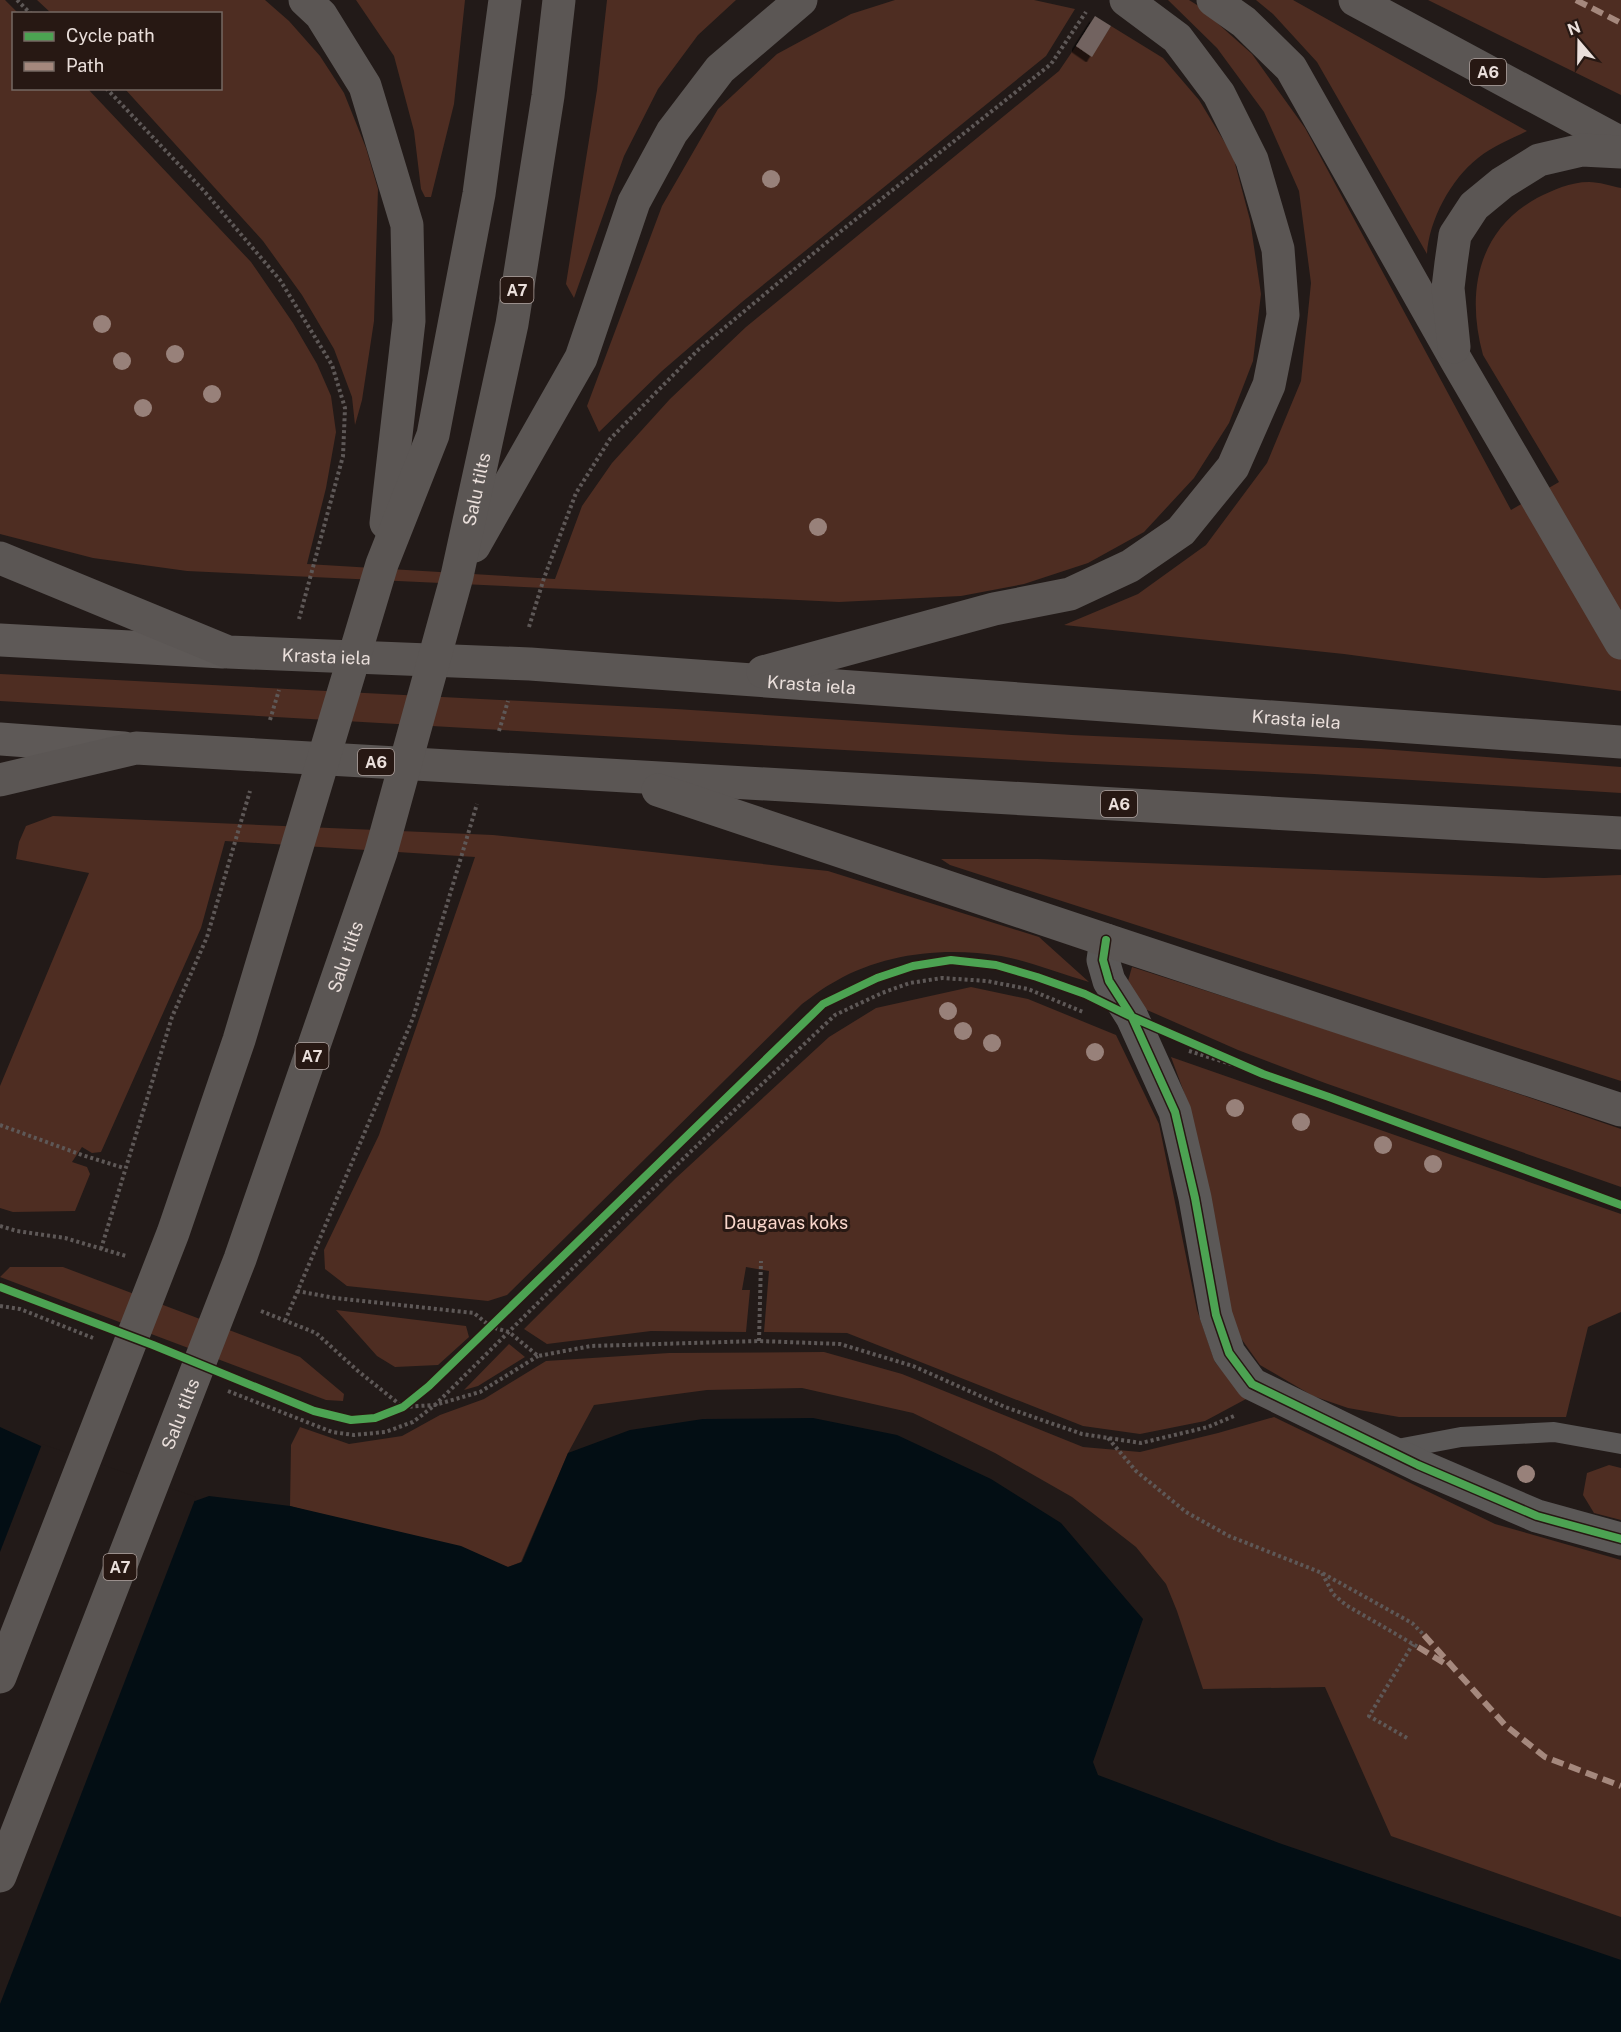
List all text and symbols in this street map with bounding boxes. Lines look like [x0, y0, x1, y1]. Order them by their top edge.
legend [12, 12, 222, 90]
north arrow [1549, 12, 1609, 72]
text: N [1565, 17, 1583, 39]
text: Cycle path [66, 25, 155, 46]
text: Path [66, 55, 104, 76]
road number: A6 [1470, 59, 1506, 85]
road number: A7 [500, 277, 534, 303]
street label: Salu tilts [458, 450, 494, 528]
street label: Krasta iela [281, 644, 371, 668]
street label: Krasta iela [766, 670, 857, 698]
street label: Krasta iela [1251, 705, 1341, 732]
road number: A6 [358, 749, 394, 775]
road number: A6 [1101, 791, 1137, 817]
street label: Salu tilts [323, 918, 367, 995]
road number: A7 [296, 1043, 328, 1069]
park label: Daugavas koks [724, 1212, 848, 1233]
street label: Salu tilts [157, 1375, 203, 1452]
road number: A7 [104, 1554, 136, 1580]

